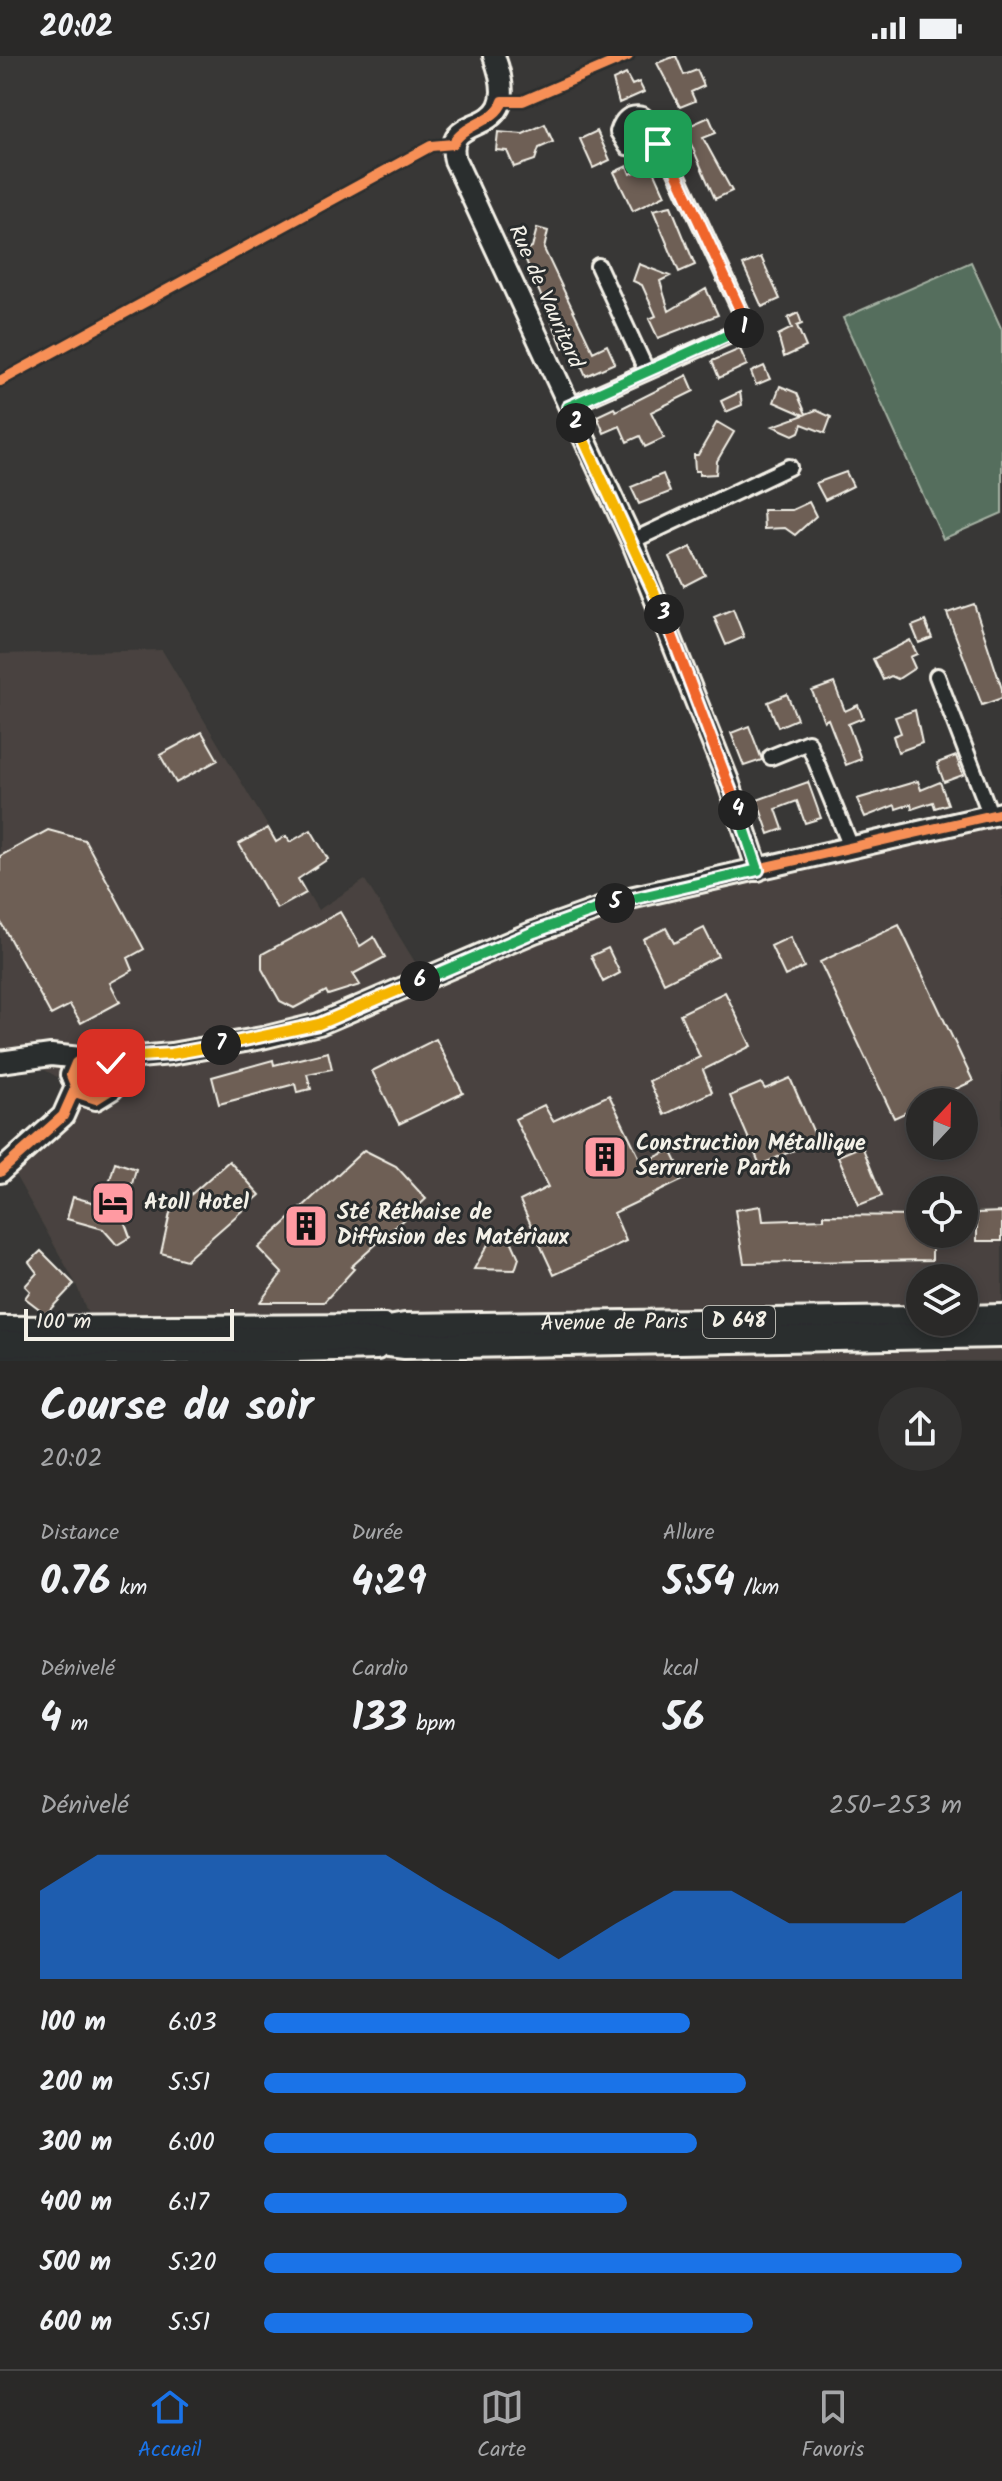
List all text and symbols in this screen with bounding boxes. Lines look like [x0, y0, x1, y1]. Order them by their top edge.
text: 20:02 [40, 4, 113, 52]
pin [624, 110, 692, 178]
icon: arrive [636, 122, 680, 166]
street label: Rue de Vauritard [498, 220, 593, 375]
pin: 1 [724, 308, 764, 348]
text: 1 [741, 310, 747, 345]
pin: 2 [556, 403, 596, 443]
text: 2 [570, 405, 582, 440]
pin: 3 [644, 594, 684, 634]
text: 3 [658, 596, 670, 631]
pin: 4 [718, 790, 758, 830]
text: 4 [732, 792, 744, 827]
pin: 5 [595, 883, 635, 923]
text: 5 [609, 885, 621, 920]
pin: 6 [400, 961, 440, 1001]
text: 6 [414, 963, 426, 998]
pin: 7 [201, 1025, 241, 1065]
text: 7 [216, 1027, 226, 1062]
pin [77, 1029, 145, 1097]
icon: check [89, 1041, 133, 1085]
north arrow [906, 1088, 978, 1160]
map controls [906, 1088, 978, 1336]
place label: Construction Métallique Serrurerie Parth [636, 1127, 866, 1187]
building icon: Construction Métallique Serrurerie Parth [581, 1133, 629, 1181]
button: locate [906, 1176, 978, 1248]
hotel icon: Atoll Hotel [89, 1179, 137, 1227]
place label: Atoll Hotel [144, 1186, 249, 1221]
place label: Sté Réthaise de Diffusion des Matériaux [337, 1196, 570, 1256]
building icon: Sté Réthaise de Diffusion des Matériaux [282, 1202, 330, 1250]
button: layers [906, 1264, 978, 1336]
scale bar [24, 1305, 234, 1341]
text: 100 m [36, 1305, 91, 1340]
street label: Avenue de Paris [540, 1305, 689, 1342]
road number: D 648 [703, 1306, 775, 1338]
text: Course du soir [40, 1373, 314, 1443]
button: share [878, 1387, 962, 1471]
text: 20:02 [40, 1438, 103, 1480]
text: Distance [40, 1516, 119, 1551]
text: Durée [351, 1516, 403, 1551]
text: Allure [663, 1516, 715, 1551]
text: 0.76 [40, 1551, 111, 1615]
text: 4:29 [351, 1551, 427, 1615]
text: 5:54 [663, 1551, 735, 1615]
text: km [111, 1571, 147, 1606]
text: /km [735, 1571, 779, 1606]
text: Dénivelé [40, 1652, 115, 1687]
text: Cardio [351, 1652, 408, 1687]
text: kcal [663, 1652, 698, 1687]
text: 4 [40, 1687, 62, 1751]
text: 133 [351, 1687, 407, 1751]
text: 56 [663, 1687, 705, 1751]
text: m [62, 1707, 88, 1742]
text: bpm [407, 1707, 456, 1742]
text: Dénivelé [40, 1785, 129, 1827]
text: 250–253 m [829, 1785, 962, 1827]
text: 100 m [40, 2002, 106, 2044]
text: 6:03 [168, 2002, 217, 2044]
text: 200 m [40, 2062, 113, 2104]
text: 5:51 [168, 2062, 210, 2104]
text: 300 m [40, 2122, 112, 2164]
text: 6:00 [168, 2122, 215, 2164]
text: 400 m [40, 2182, 112, 2224]
text: 6:17 [168, 2182, 209, 2224]
text: 500 m [40, 2242, 111, 2284]
text: 5:20 [168, 2242, 216, 2284]
text: 600 m [40, 2302, 112, 2344]
text: 5:51 [168, 2302, 210, 2344]
tab: Accueil [138, 2385, 202, 2468]
tab: Carte [477, 2385, 526, 2468]
tab: Favoris [801, 2385, 864, 2468]

